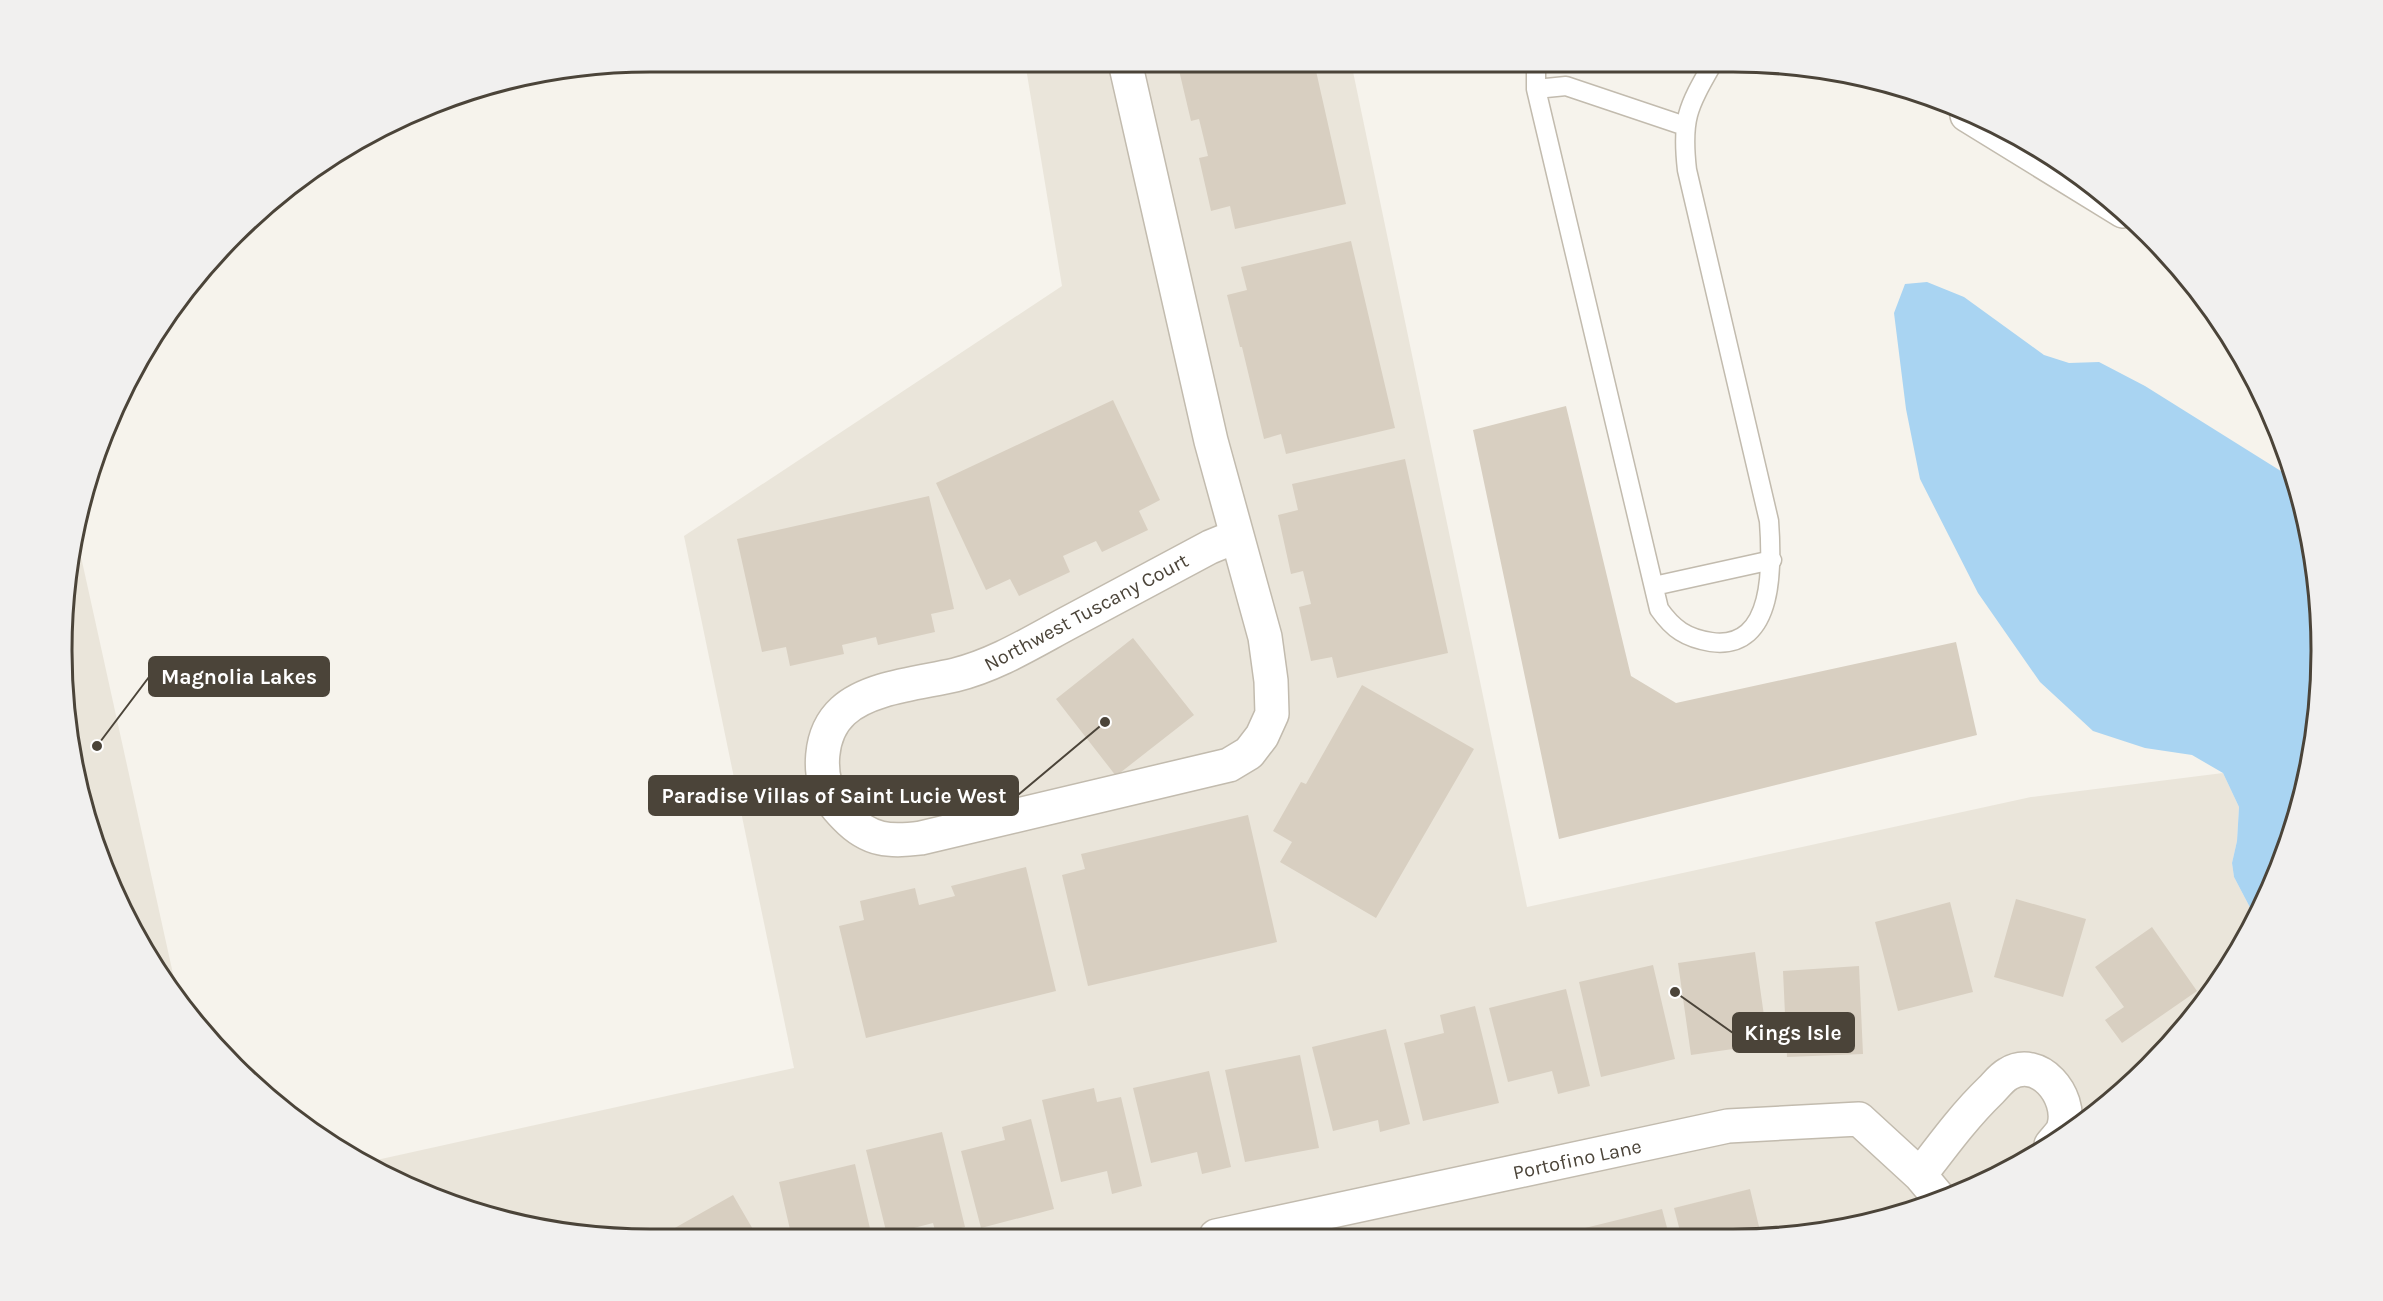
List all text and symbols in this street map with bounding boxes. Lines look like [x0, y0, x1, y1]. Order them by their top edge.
street label: Northwest Tuscany Court [980, 549, 1193, 676]
callout: Magnolia Lakes [149, 657, 329, 696]
text: Magnolia Lakes [161, 665, 317, 689]
callout: Paradise Villas of Saint Lucie West [649, 776, 1018, 815]
text: Paradise Villas of Saint Lucie West [662, 784, 1007, 808]
callout: Kings Isle [1733, 1013, 1854, 1052]
text: Kings Isle [1744, 1021, 1842, 1045]
street label: Portofino Lane [1511, 1135, 1644, 1184]

